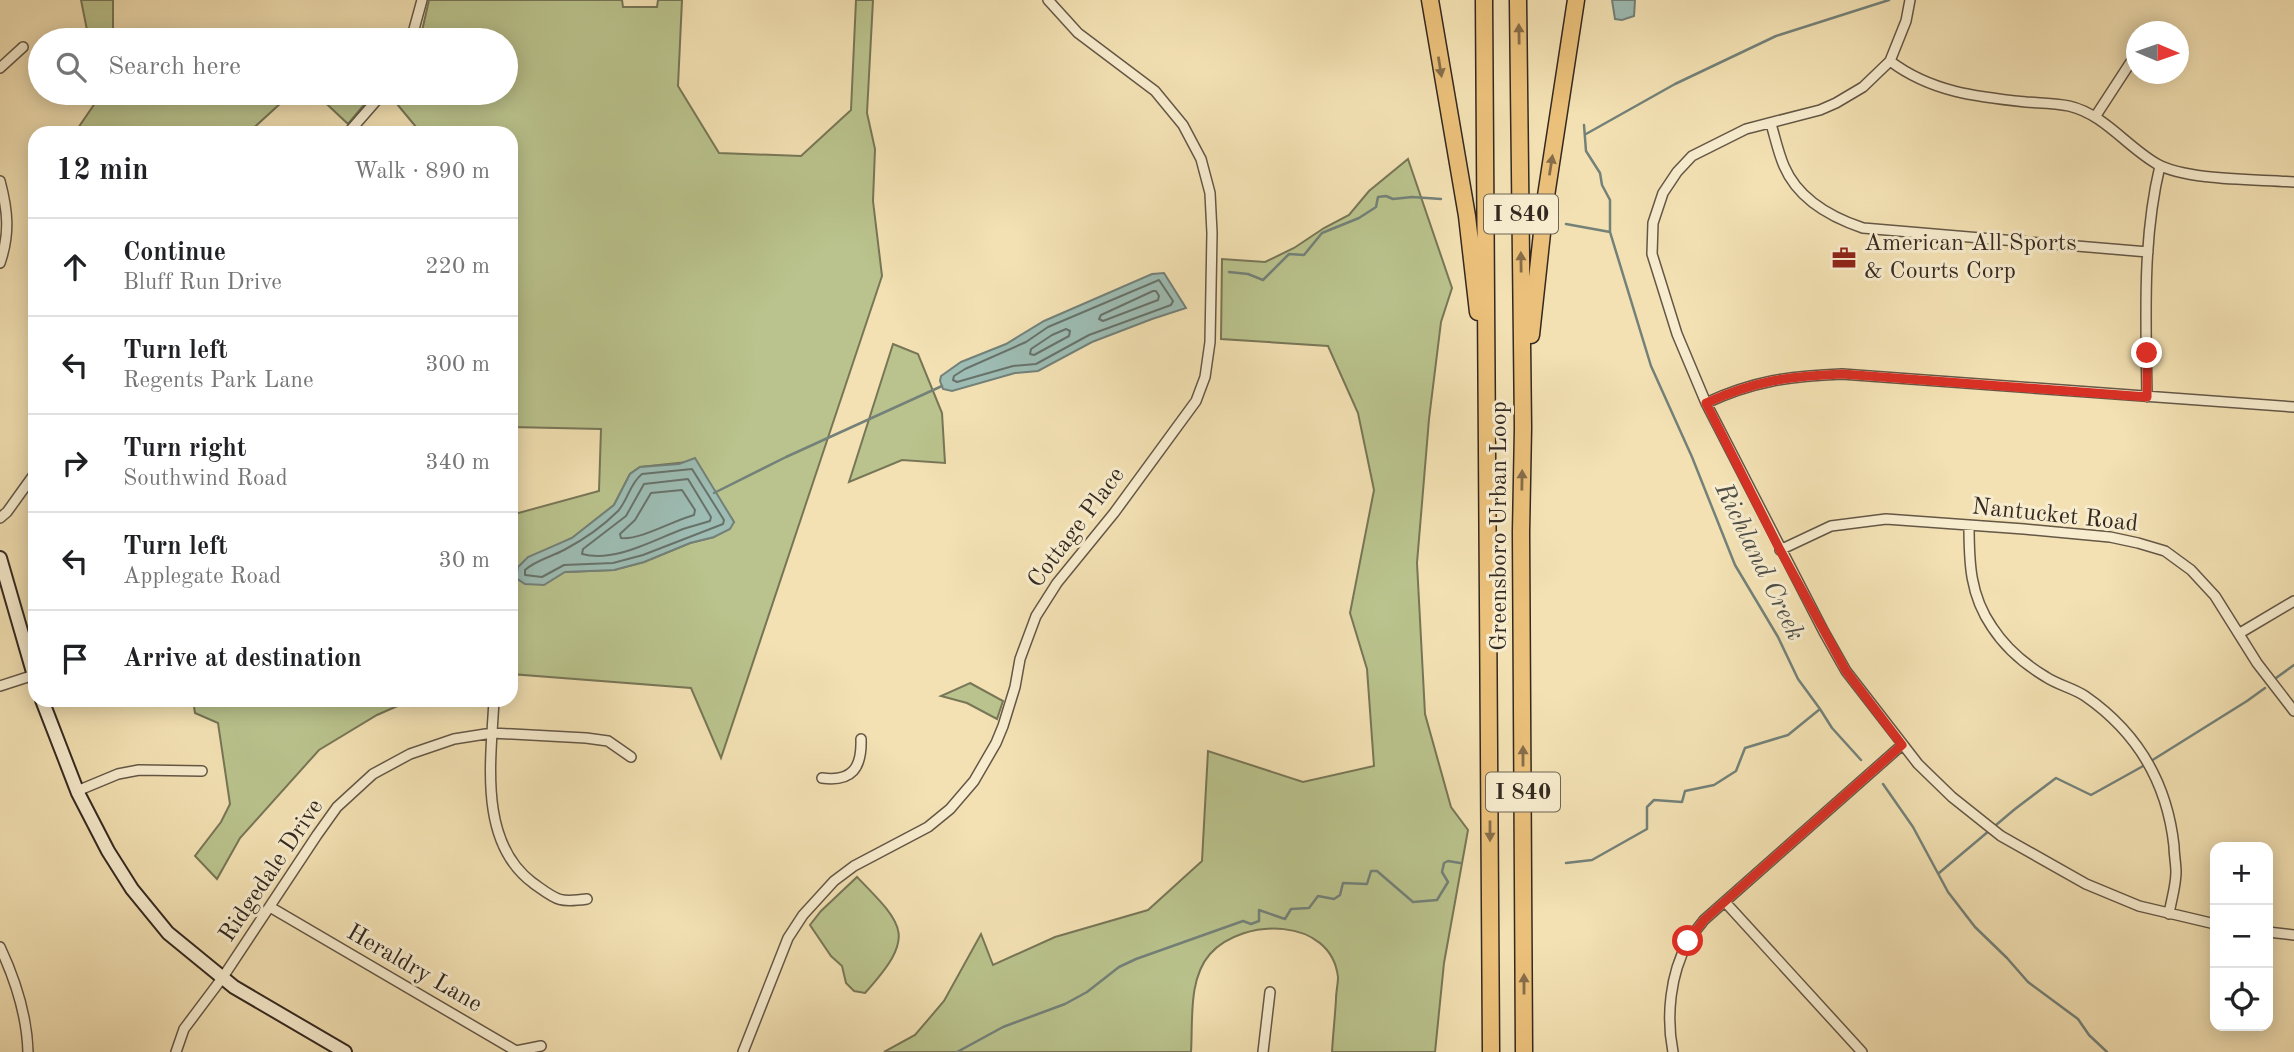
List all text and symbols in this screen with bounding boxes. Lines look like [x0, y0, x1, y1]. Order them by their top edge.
north arrow [2126, 21, 2189, 84]
one-way arrow [1513, 23, 1524, 45]
search box [28, 28, 518, 105]
icon: search [52, 48, 90, 86]
text: Search here [108, 54, 241, 80]
one-way arrow [1435, 57, 1446, 79]
one-way arrow [1546, 154, 1557, 176]
text: 12 min [56, 156, 149, 186]
text: Walk · 890 m [354, 160, 490, 183]
road number: I 840 [1484, 195, 1558, 234]
place label: American All Sports & Courts Corp [1864, 232, 2077, 284]
text: Continue [123, 240, 226, 266]
office icon: American All Sports & Courts Corp [1830, 244, 1858, 272]
icon: ahead [56, 248, 94, 286]
one-way arrow [1515, 250, 1527, 272]
text: 220 m [425, 255, 490, 278]
text: Bluff Run Drive [123, 271, 282, 294]
route end [2131, 337, 2162, 368]
text: Turn left [123, 338, 228, 364]
icon: left [56, 346, 94, 384]
text: 300 m [425, 353, 490, 376]
text: Regents Park Lane [123, 369, 314, 392]
street label: Greensboro Urban Loop [1488, 401, 1512, 651]
text: Turn right [123, 436, 246, 462]
icon: right [56, 444, 94, 482]
text: 340 m [425, 451, 490, 474]
street label: Cottage Place [1024, 463, 1130, 593]
text: Southwind Road [123, 467, 288, 490]
one-way arrow [1517, 469, 1528, 491]
water label: Richland Creek [1709, 478, 1808, 645]
street label: Nantucket Road [1971, 495, 2139, 537]
text: Turn left [123, 534, 228, 560]
icon: left [56, 542, 94, 580]
text: 30 m [439, 549, 490, 572]
text: Applegate Road [123, 565, 281, 588]
icon: arrive [56, 640, 94, 678]
text: Arrive at destination [123, 646, 362, 672]
one-way arrow [1517, 745, 1529, 767]
road number: I 840 [1486, 772, 1560, 812]
street label: Ridgedale Drive [216, 795, 328, 947]
one-way arrow [1484, 820, 1496, 842]
map controls [2210, 842, 2273, 1031]
button: + [2210, 842, 2273, 905]
button: − [2210, 905, 2273, 968]
street label: Heraldry Lane [342, 921, 486, 1017]
route start [1672, 925, 1703, 956]
button: locate [2210, 968, 2273, 1031]
one-way arrow [1518, 973, 1530, 995]

